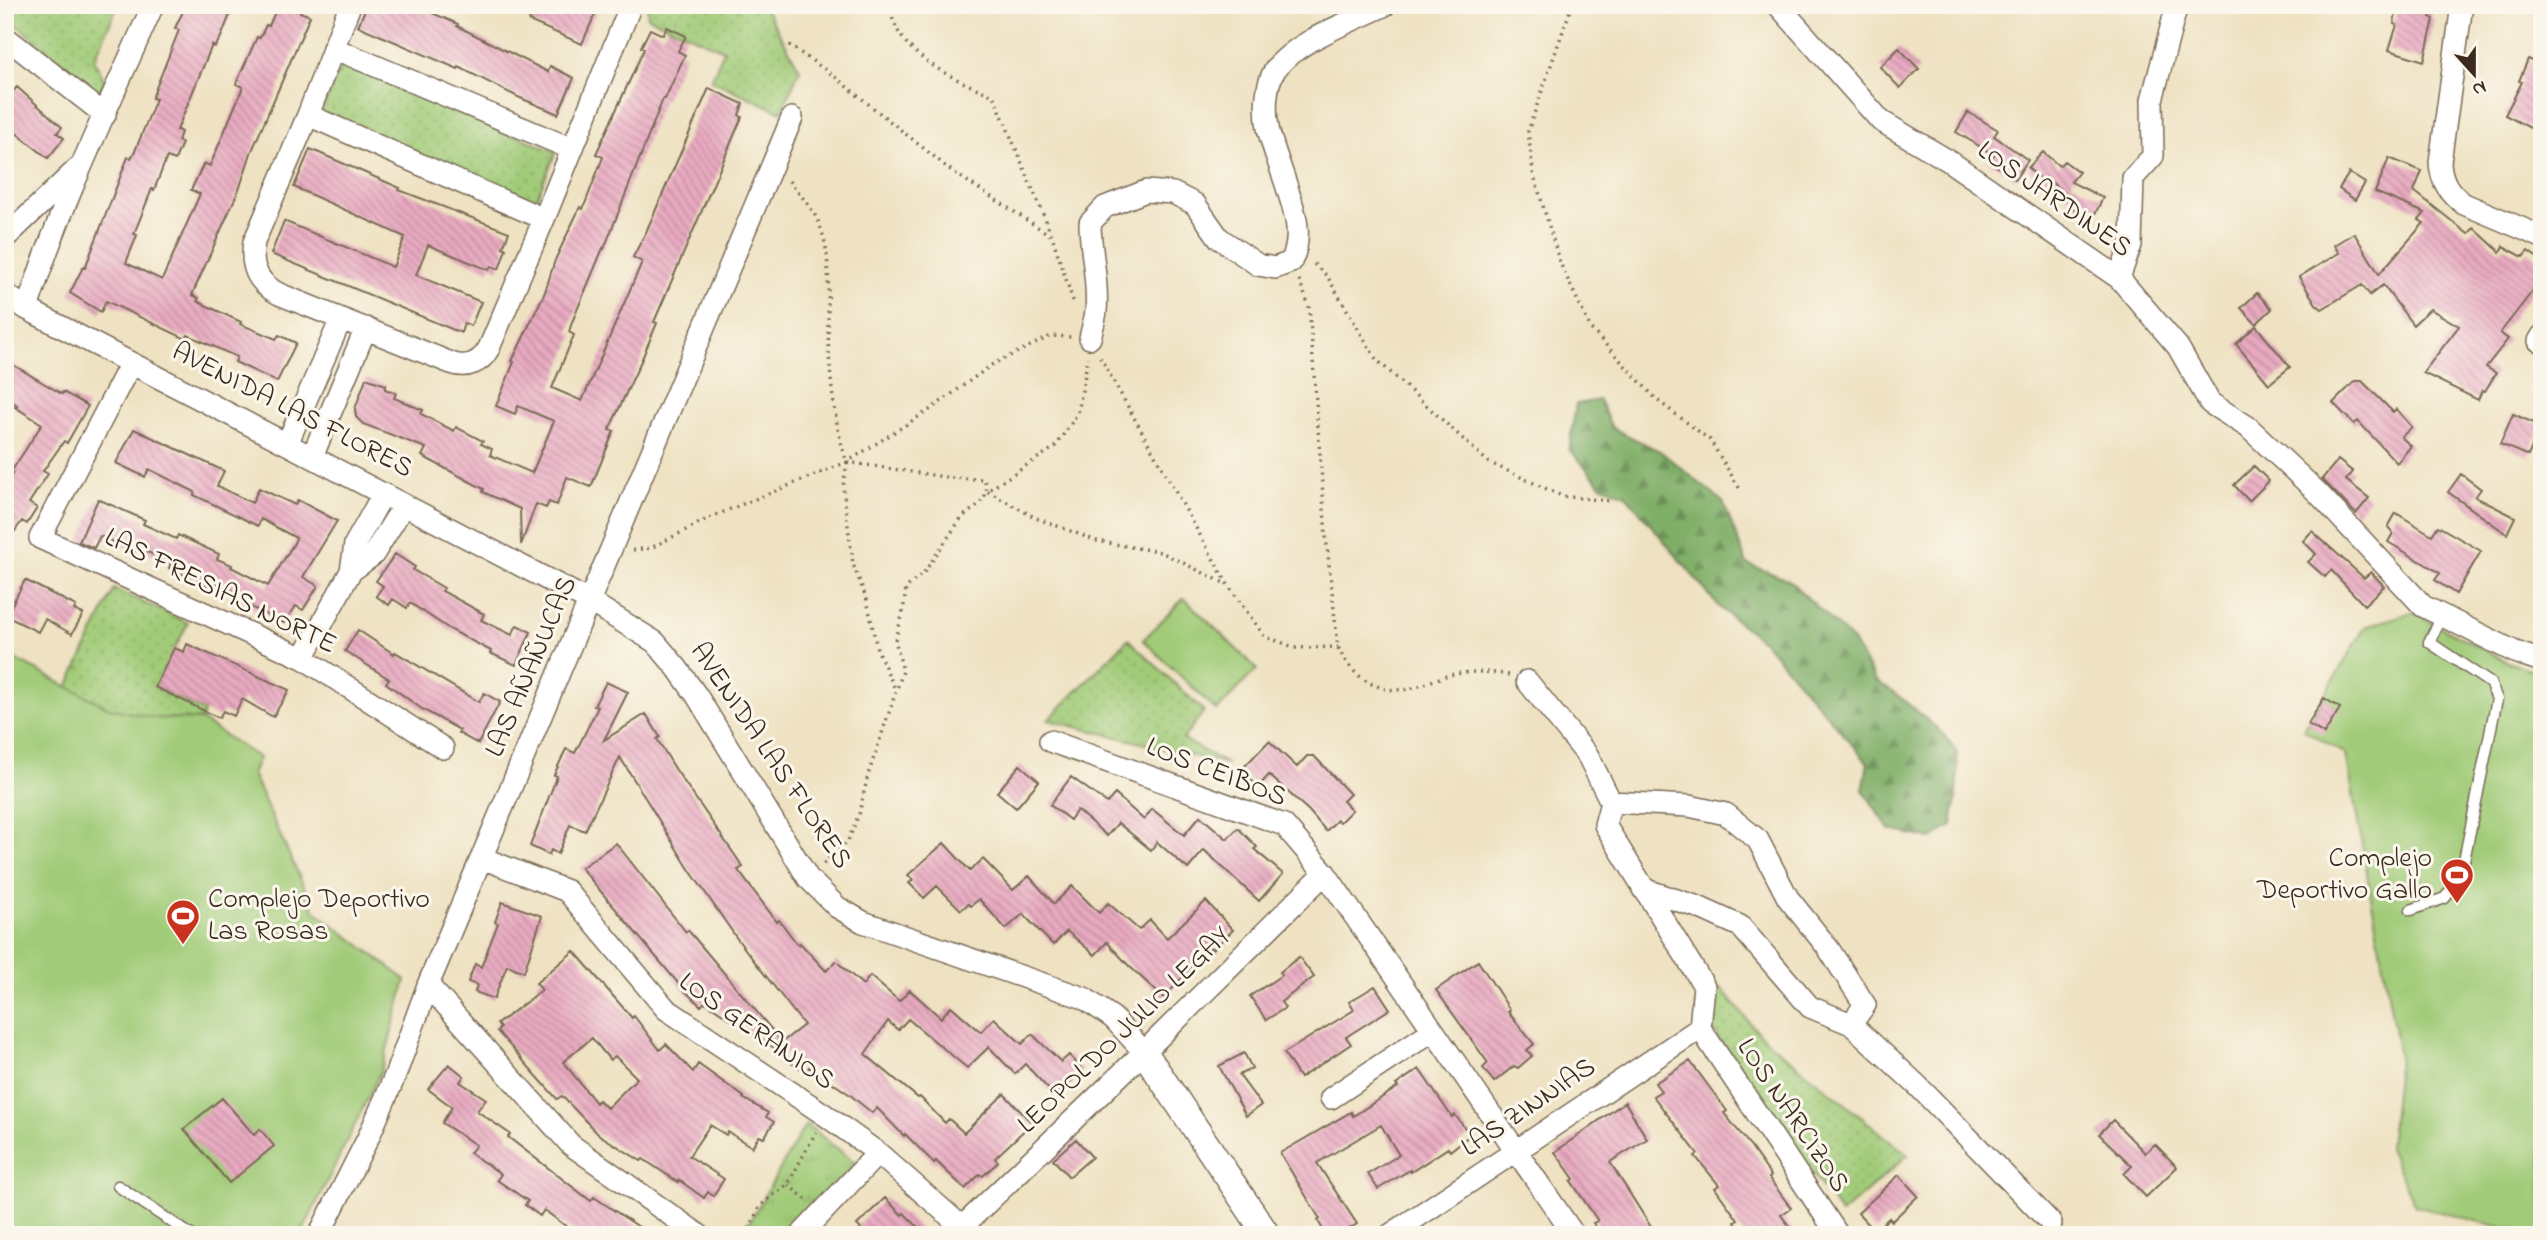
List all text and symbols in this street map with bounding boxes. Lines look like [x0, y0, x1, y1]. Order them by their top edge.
north arrow [2438, 38, 2508, 108]
text: N [2468, 73, 2490, 103]
street label: LOS JARDINES [1968, 131, 2140, 269]
street label: AVENIDA LAS FLORES [164, 332, 420, 490]
street label: LAS FRESIAS NORTE [97, 518, 343, 666]
street label: LAS AÑAÑUCAS [475, 570, 589, 764]
street label: AVENIDA LAS FLORES [679, 634, 861, 878]
street label: LOS CEIBOS [1140, 727, 1292, 819]
place label: Complejo Deportivo Gallo [2256, 839, 2432, 912]
sports icon: Complejo Deportivo Gallo [2438, 856, 2476, 905]
place label: Complejo Deportivo Las Rosas [208, 880, 430, 953]
sports icon: Complejo Deportivo Las Rosas [164, 897, 202, 946]
street label: LEOPOLDO JULIO LEGAY [1009, 918, 1241, 1144]
street label: LOS GERANIOS [669, 963, 843, 1101]
street label: LOS NARCIZOS [1725, 1030, 1859, 1202]
street label: LAS ZINNIAS [1453, 1048, 1605, 1168]

